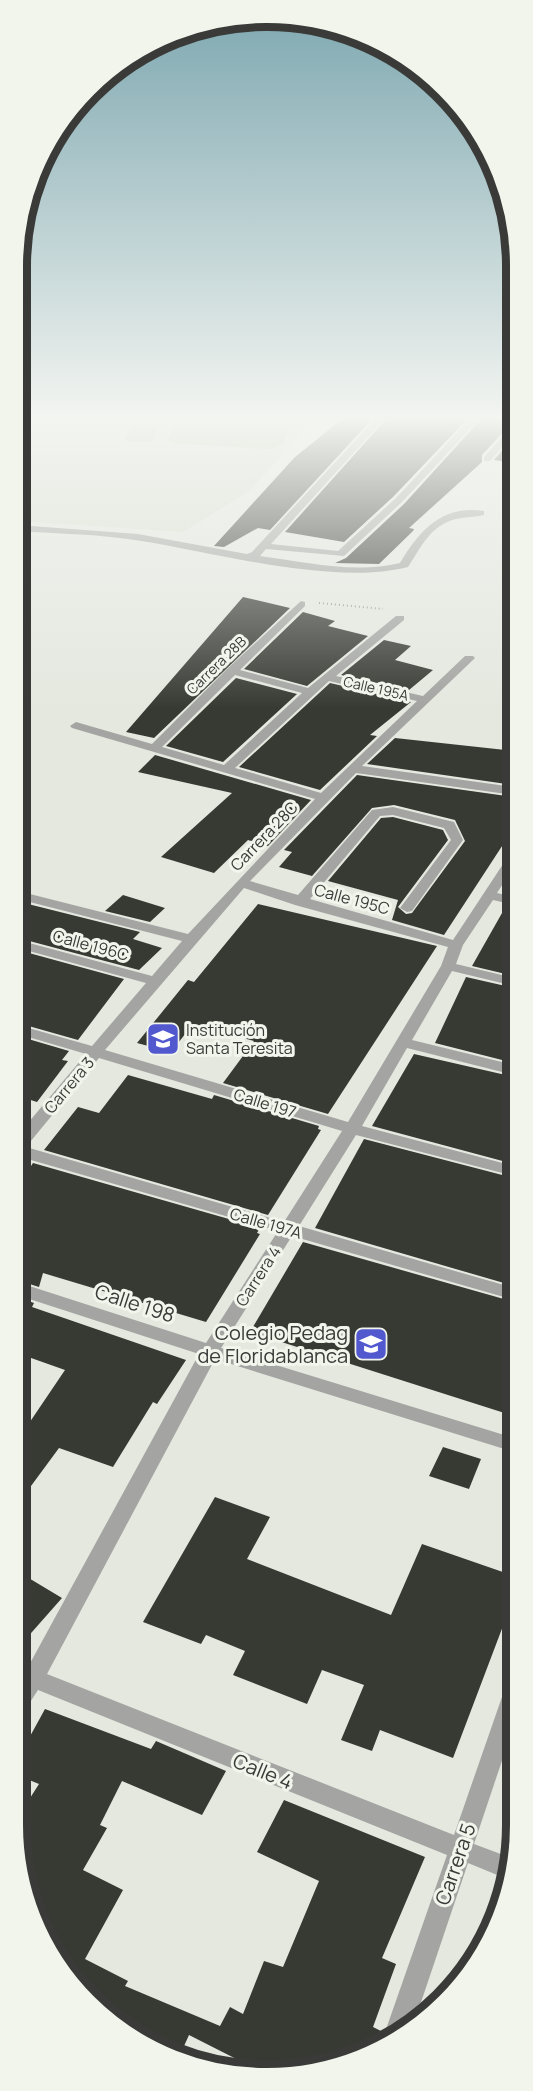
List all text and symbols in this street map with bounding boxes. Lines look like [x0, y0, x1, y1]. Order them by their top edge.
street label: Carrera 28B [182, 631, 250, 698]
street label: Calle 195A [342, 671, 411, 705]
street label: Carrera 28C [225, 797, 303, 875]
street label: Calle 195C [312, 878, 392, 920]
street label: Calle 196C [51, 924, 131, 966]
place label: Institución Santa Teresita [186, 1019, 293, 1059]
school or university icon: Institución Santa Teresita [145, 1021, 181, 1057]
street label: Carrera 3 [39, 1052, 99, 1118]
street label: Calle 197 [231, 1083, 299, 1123]
street label: Calle 197A [227, 1202, 305, 1244]
street label: Carrera 4 [230, 1241, 286, 1311]
street label: Calle 198 [92, 1277, 178, 1329]
place label: Colegio Pedag de Floridablanca [198, 1319, 348, 1369]
school or university icon: Colegio Pedag de Floridablanca [353, 1326, 389, 1362]
street label: Calle 4 [229, 1747, 297, 1795]
street label: Carrera 5 [428, 1820, 482, 1908]

